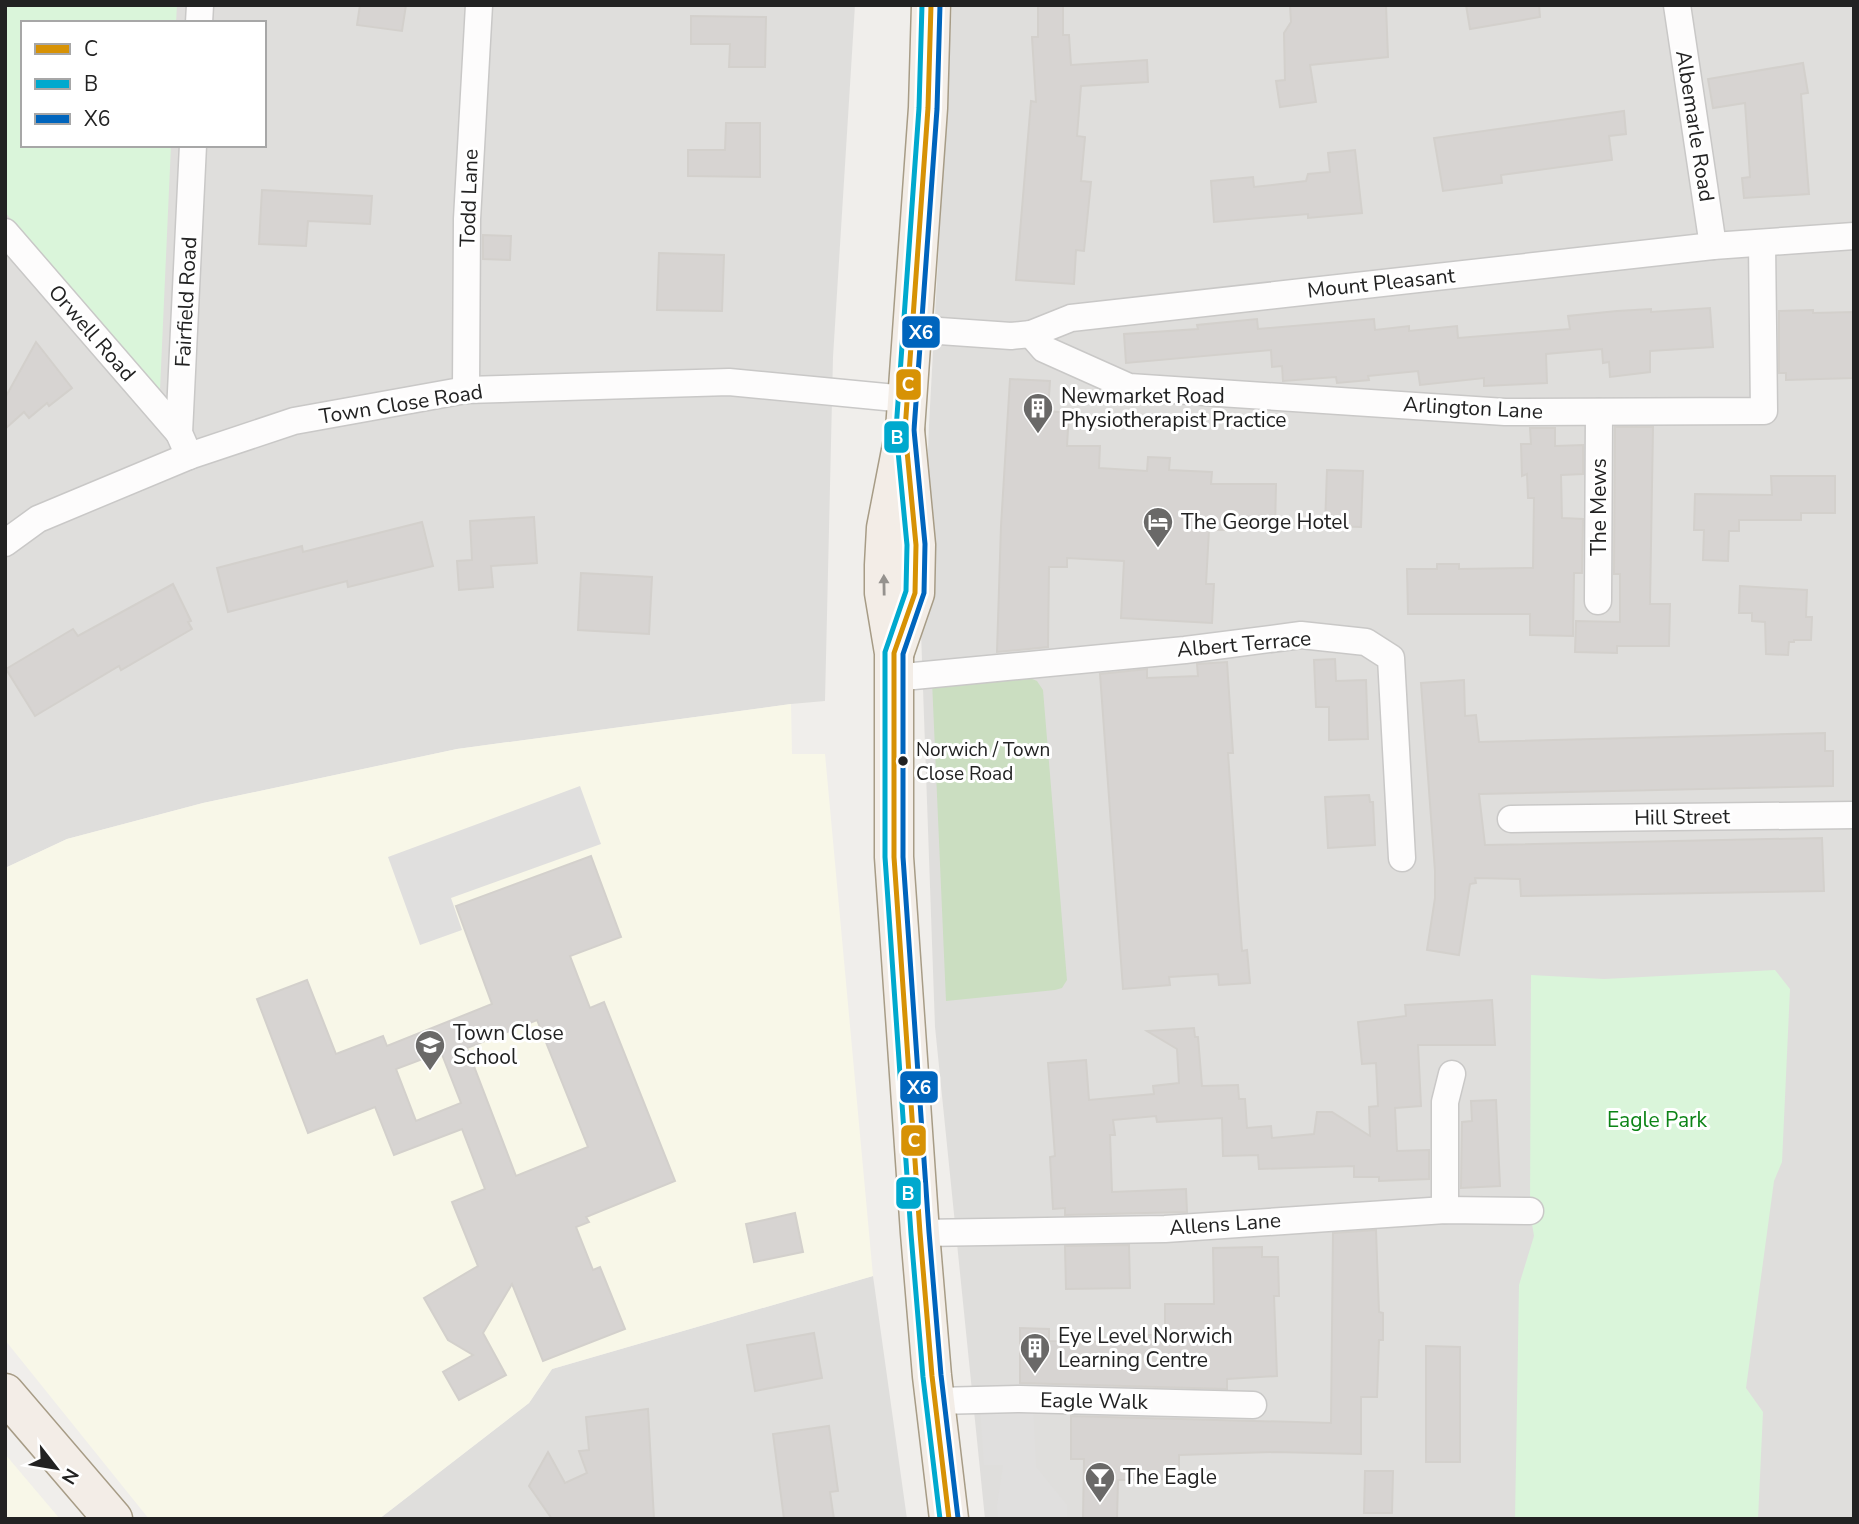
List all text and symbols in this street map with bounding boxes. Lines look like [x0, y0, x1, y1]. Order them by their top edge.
legend [21, 21, 266, 147]
text: C [84, 35, 98, 63]
street label: Albemarle Road [1669, 48, 1721, 204]
text: B [84, 70, 98, 98]
text: X6 [84, 105, 110, 133]
street label: Todd Lane [453, 148, 485, 248]
street label: Fairfield Road [169, 236, 203, 368]
street label: Mount Pleasant [1306, 261, 1457, 305]
street label: Orwell Road [42, 279, 142, 387]
line badge: X6 [901, 315, 941, 349]
text: X6 [908, 320, 933, 346]
line badge: C [895, 368, 922, 401]
text: C [902, 372, 915, 398]
street label: Town Close Road [317, 377, 485, 431]
place label: Newmarket Road Physiotherapist Practice [1061, 382, 1286, 434]
street label: Arlington Lane [1402, 390, 1544, 426]
building icon: Newmarket Road Physiotherapist Practice [1021, 391, 1055, 435]
line badge: B [883, 420, 910, 454]
text: B [890, 425, 904, 451]
street label: The Mews [1585, 458, 1613, 556]
hotel icon: The George Hotel [1141, 505, 1175, 549]
place label: The George Hotel [1181, 508, 1349, 536]
one-way arrow [878, 574, 890, 596]
street label: Albert Terrace [1176, 624, 1312, 664]
place label: Norwich / Town Close Road [916, 737, 1050, 787]
marker: Norwich / Town Close Road [896, 754, 910, 768]
street label: Hill Street [1634, 802, 1731, 832]
place label: Town Close School [453, 1019, 564, 1071]
school or university icon: Town Close School [413, 1028, 447, 1072]
line badge: X6 [899, 1070, 939, 1104]
text: X6 [906, 1075, 931, 1101]
park label: Eagle Park [1607, 1106, 1708, 1134]
line badge: C [900, 1124, 927, 1157]
text: C [908, 1128, 921, 1154]
line badge: B [895, 1176, 922, 1210]
text: B [901, 1181, 915, 1207]
street label: Allens Lane [1168, 1206, 1282, 1242]
place label: Eye Level Norwich Learning Centre [1058, 1322, 1233, 1374]
building icon: Eye Level Norwich Learning Centre [1018, 1331, 1052, 1375]
street label: Eagle Walk [1040, 1386, 1149, 1416]
north arrow [21, 1433, 91, 1503]
bar icon: The Eagle [1083, 1460, 1117, 1504]
text: N [55, 1463, 85, 1489]
place label: The Eagle [1123, 1463, 1217, 1491]

